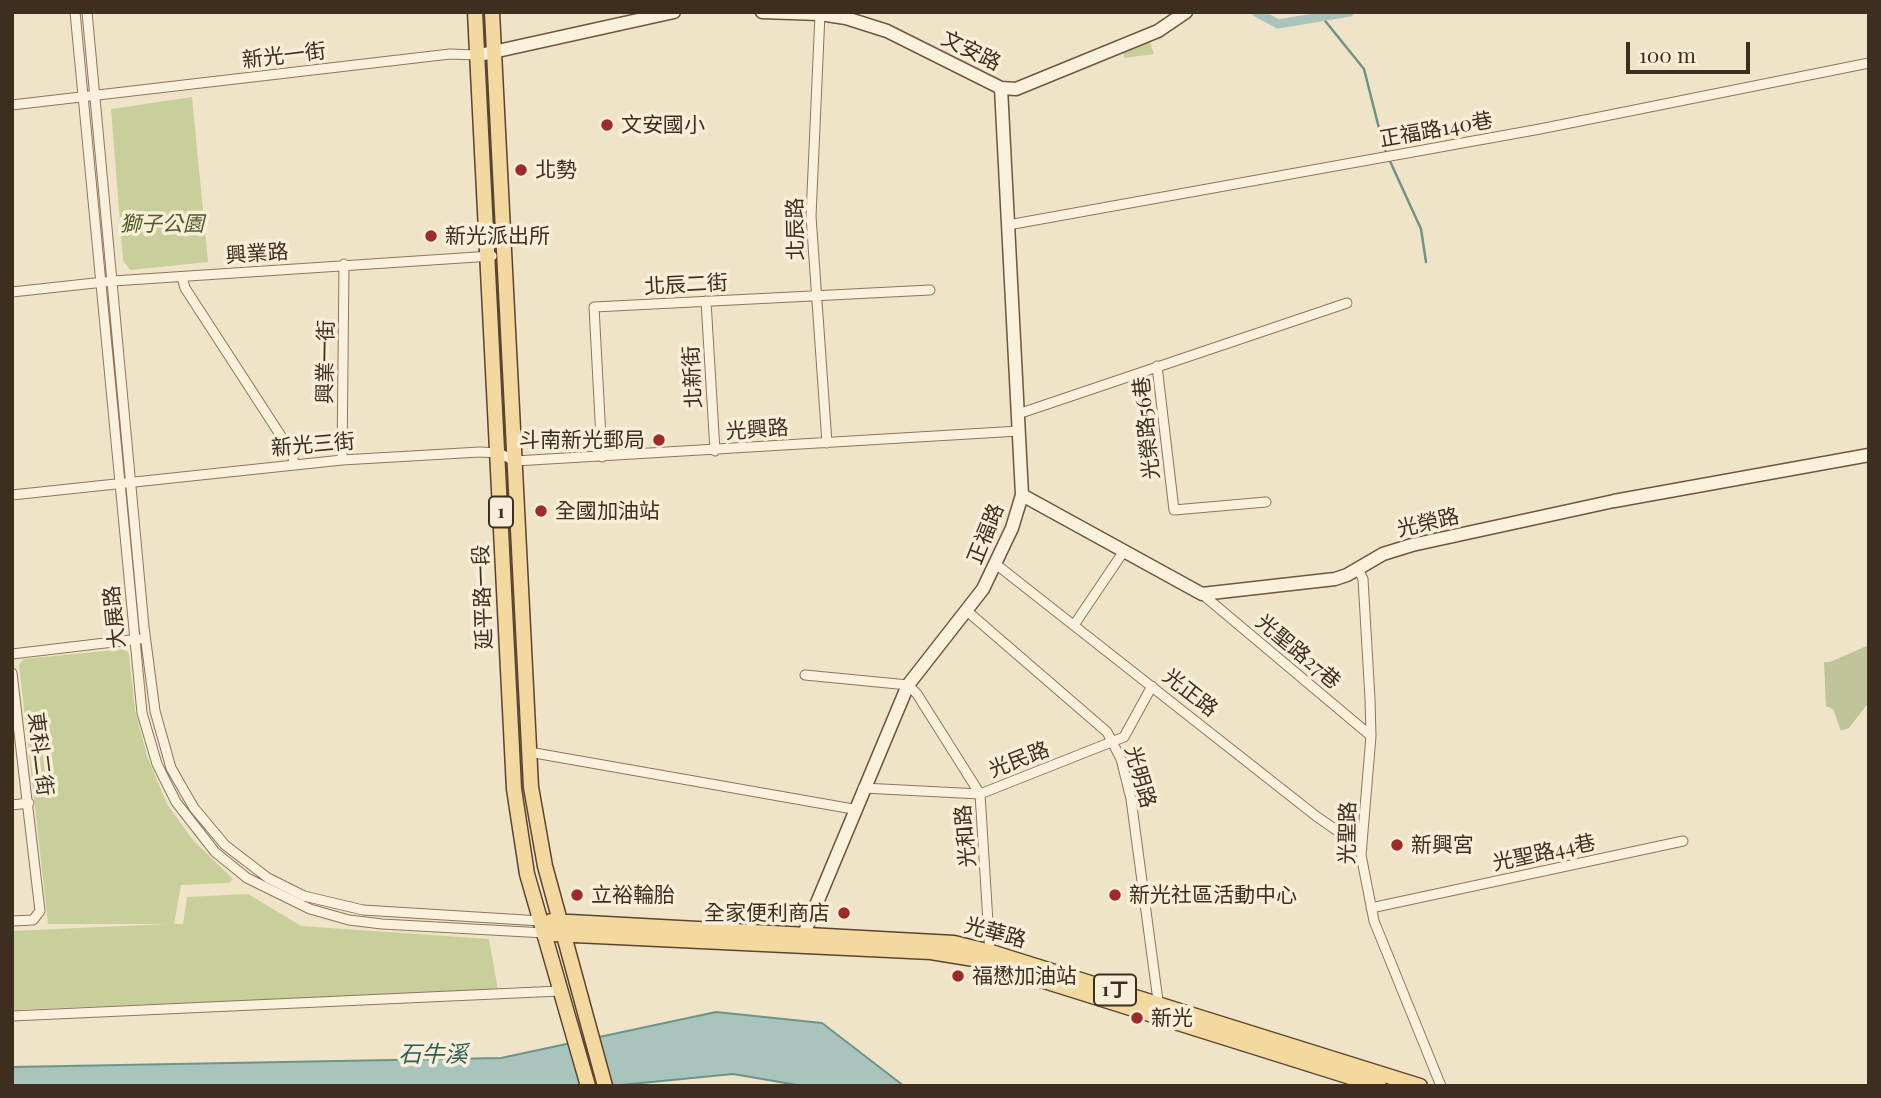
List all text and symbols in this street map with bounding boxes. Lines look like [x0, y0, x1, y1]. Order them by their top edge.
street label: 文安路 [937, 26, 1005, 76]
scale bar [1629, 28, 1753, 72]
street label: 新光一街 [241, 38, 327, 74]
text: 100 m [1639, 40, 1696, 68]
street label: 正福路140巷 [1377, 108, 1495, 152]
place label: 文安國小 [621, 112, 705, 138]
marker: 文安國小 [599, 117, 615, 133]
place label: 北勢 [535, 157, 577, 183]
marker: 北勢 [513, 162, 529, 178]
street label: 北辰路 [783, 197, 809, 261]
park label: 獅子公園 [120, 211, 204, 237]
place label: 新光派出所 [445, 223, 550, 249]
marker: 新光派出所 [423, 228, 439, 244]
street label: 興業路 [225, 239, 289, 269]
street label: 北辰二街 [643, 270, 729, 300]
street label: 興業一街 [313, 320, 339, 404]
street label: 北新街 [679, 345, 707, 409]
street label: 光榮路56巷 [1129, 375, 1165, 481]
street label: 光興路 [725, 415, 789, 445]
place label: 斗南新光郵局 [519, 427, 645, 453]
street label: 新光三街 [270, 429, 356, 461]
marker: 斗南新光郵局 [651, 432, 667, 448]
road number: 1 [489, 496, 513, 527]
place label: 全國加油站 [555, 498, 660, 524]
street label: 正福路 [963, 500, 1009, 568]
marker: 全國加油站 [533, 503, 549, 519]
street label: 光榮路 [1394, 504, 1462, 542]
street label: 延平路一段 [469, 544, 497, 650]
street label: 大展路 [99, 584, 131, 650]
street label: 光聖路27巷 [1251, 609, 1345, 695]
street label: 光正路 [1157, 664, 1223, 722]
street label: 東科二街 [22, 711, 58, 797]
street label: 光民路 [985, 737, 1053, 783]
street label: 光明路 [1119, 743, 1161, 811]
street label: 光聖路 [1335, 801, 1361, 865]
street label: 光和路 [951, 804, 981, 868]
street label: 光聖路44巷 [1490, 830, 1598, 876]
place label: 新興宮 [1411, 832, 1474, 858]
marker: 新興宮 [1389, 837, 1405, 853]
place label: 立裕輪胎 [591, 882, 675, 908]
place label: 新光社區活動中心 [1129, 882, 1297, 908]
marker: 立裕輪胎 [569, 887, 585, 903]
marker: 新光社區活動中心 [1107, 887, 1123, 903]
place label: 全家便利商店 [704, 900, 830, 926]
marker: 全家便利商店 [836, 905, 852, 921]
street label: 光華路 [961, 913, 1029, 953]
place label: 福懋加油站 [972, 963, 1077, 989]
marker: 福懋加油站 [950, 968, 966, 984]
road number: 1丁 [1094, 974, 1136, 1006]
place label: 新光 [1151, 1005, 1193, 1031]
marker: 新光 [1129, 1010, 1145, 1026]
water label: 石牛溪 [399, 1041, 467, 1069]

